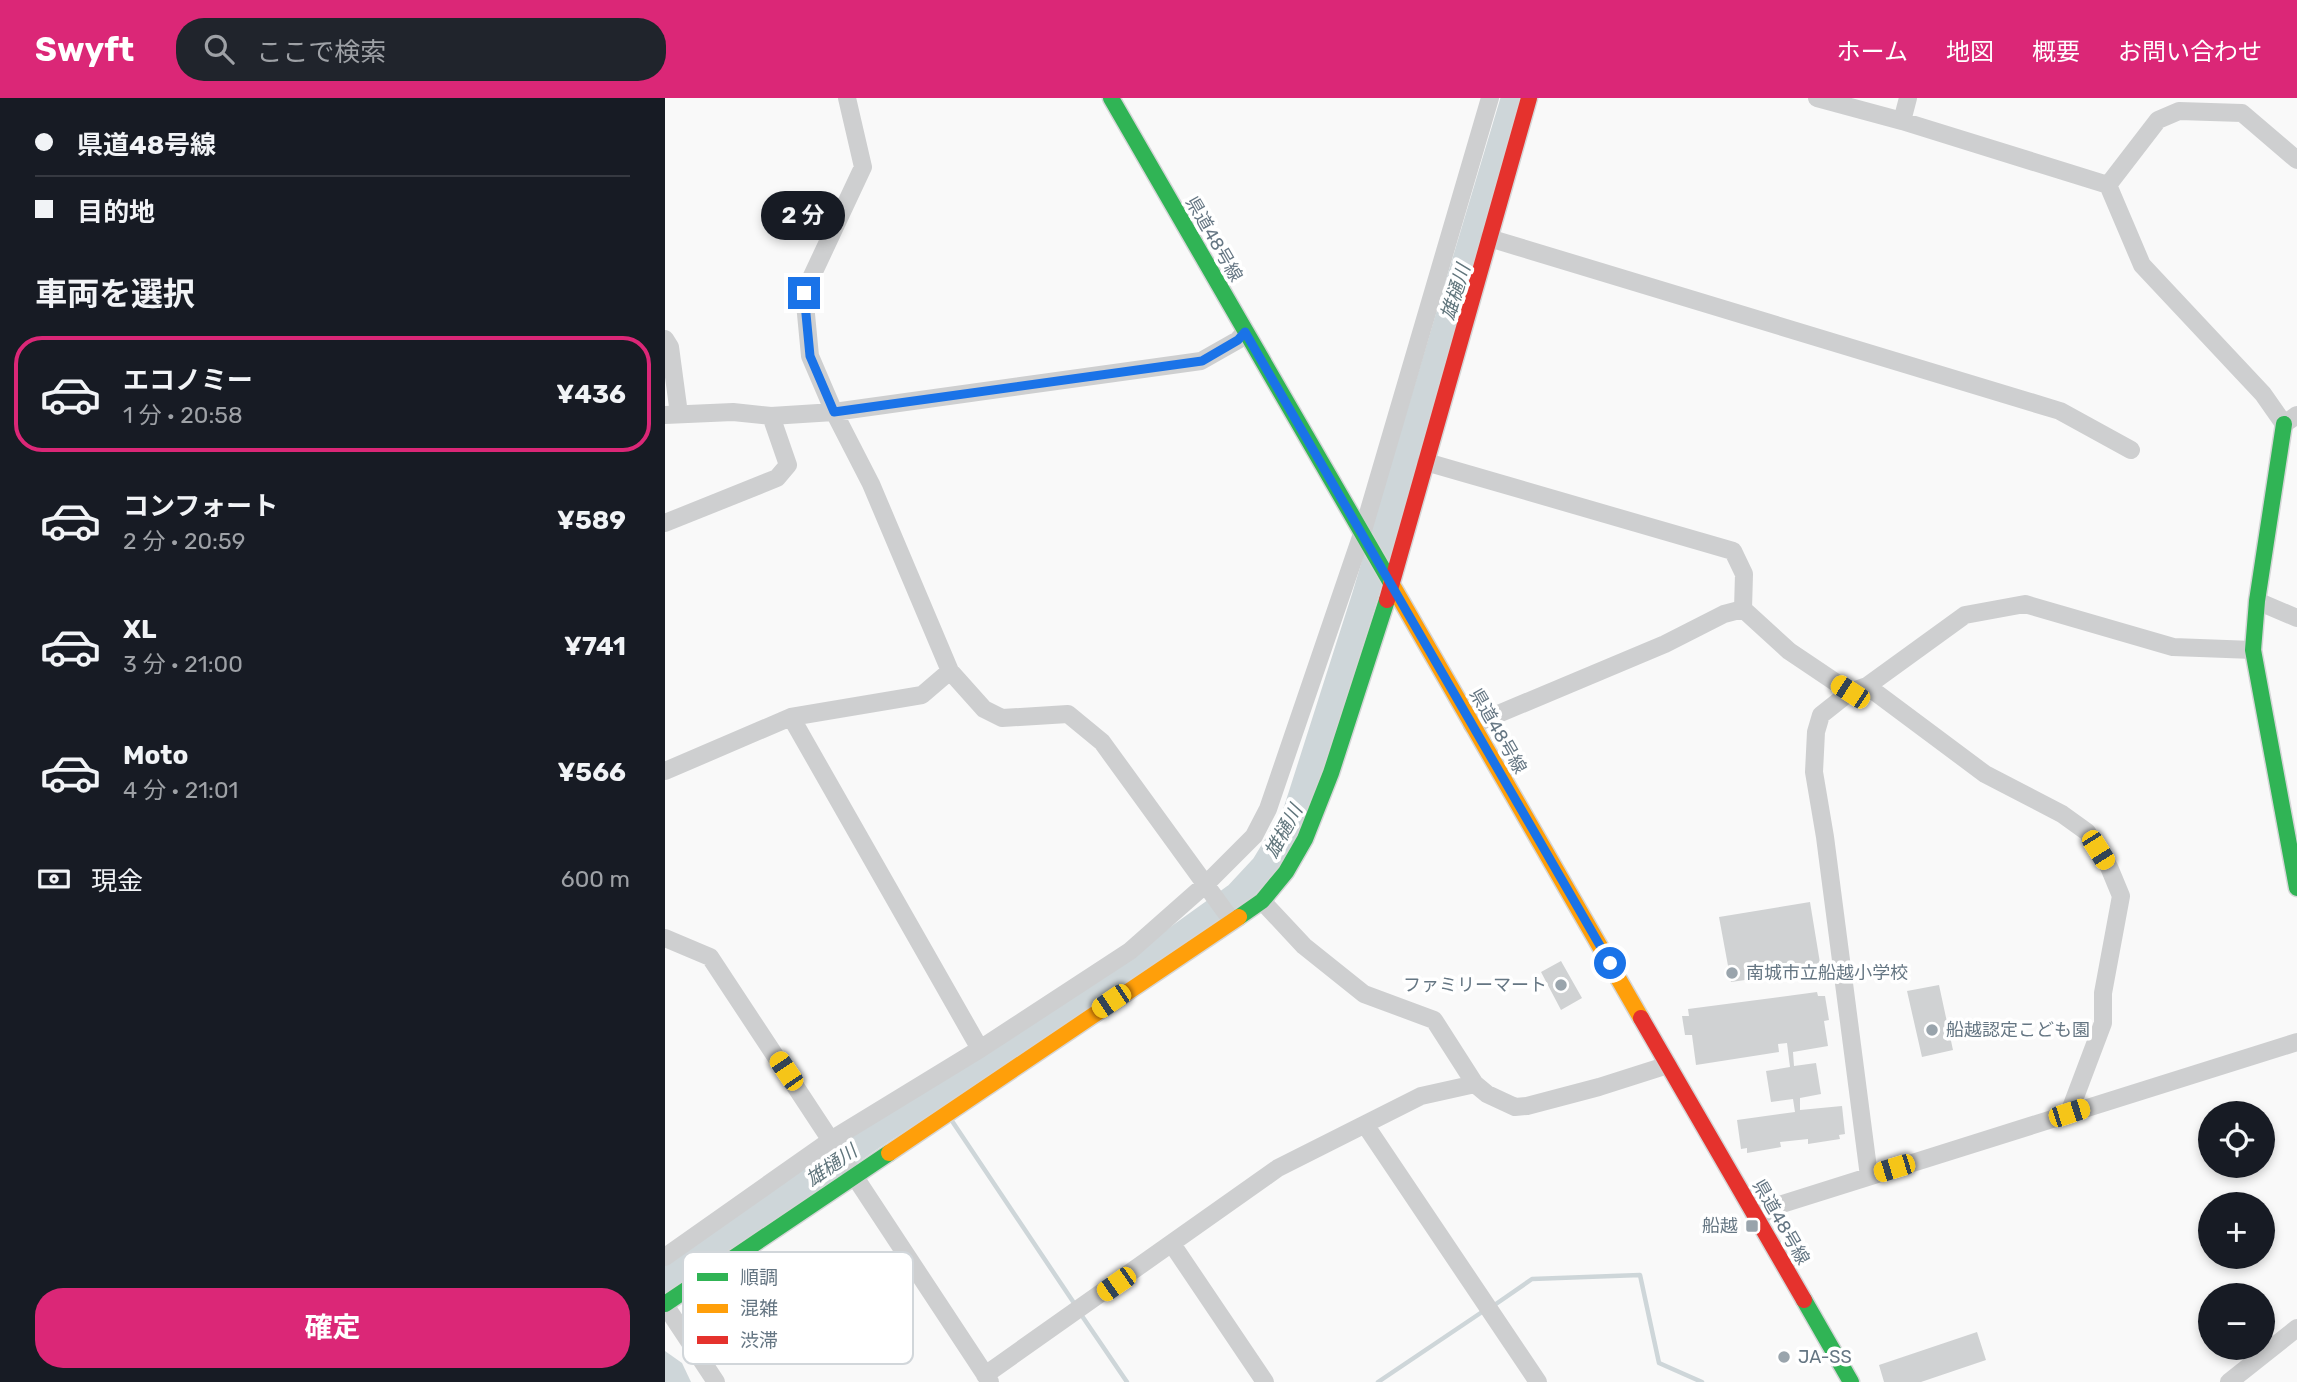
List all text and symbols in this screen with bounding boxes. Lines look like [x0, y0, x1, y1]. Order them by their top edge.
search box [176, 18, 666, 81]
text: Swyft [35, 30, 134, 69]
icon: search [200, 30, 238, 68]
text: ここで検索 [256, 37, 386, 68]
text: ホーム [1837, 38, 1908, 66]
text: 地図 [1946, 38, 1994, 66]
text: 概要 [2032, 38, 2080, 66]
text: お問い合わせ [2118, 38, 2262, 66]
text: 県道48号線 [77, 130, 216, 161]
callout: 2 分 [762, 192, 846, 240]
street label: 県道48号線 [1181, 193, 1247, 285]
text: 目的地 [77, 197, 155, 228]
text: 2 分 [782, 201, 824, 229]
water label: 雄樋川 [1436, 260, 1475, 323]
text: 車両を選択 [35, 275, 195, 313]
route end [788, 277, 820, 309]
icon: car [39, 363, 102, 426]
text: エコノミー [123, 365, 253, 396]
text: ¥436 [556, 379, 626, 410]
text: 1 分 · 20:58 [123, 401, 243, 429]
icon: car [39, 489, 102, 552]
text: コンフォート [123, 491, 278, 522]
text: ¥589 [557, 505, 626, 536]
text: 2 分 · 20:59 [123, 527, 245, 555]
text: XL [123, 614, 156, 645]
icon: car [39, 615, 102, 678]
text: ¥741 [564, 631, 626, 662]
text: 3 分 · 21:00 [123, 650, 243, 678]
car [1827, 672, 1874, 712]
street label: 県道48号線 [1465, 685, 1531, 777]
text: Moto [123, 740, 188, 771]
icon: car [39, 741, 102, 804]
text: ¥566 [557, 757, 626, 788]
text: 4 分 · 21:01 [123, 776, 238, 804]
water label: 雄樋川 [1260, 799, 1308, 862]
car [2078, 827, 2119, 873]
icon: cash [35, 860, 73, 898]
text: 600 m [561, 865, 630, 893]
text: 現金 [91, 866, 143, 897]
route start [1594, 947, 1626, 979]
place label: 南城市立船越小学校 [1746, 962, 1908, 984]
marker: 南城市立船越小学校 [1724, 965, 1740, 981]
place label: ファミリーマート [1403, 974, 1547, 996]
marker: ファミリーマート [1553, 977, 1569, 993]
car [1088, 981, 1135, 1021]
place label: 船越認定こども園 [1946, 1019, 2090, 1041]
marker: 船越認定こども園 [1924, 1022, 1940, 1038]
car [766, 1048, 807, 1094]
car [2046, 1097, 2093, 1129]
map controls [2198, 1101, 2275, 1360]
button: locate [2198, 1101, 2275, 1178]
water label: 雄樋川 [801, 1138, 863, 1191]
car [1871, 1152, 1918, 1184]
street label: 県道48号線 [1748, 1176, 1814, 1268]
button: + [2198, 1192, 2275, 1269]
place label: 船越 [1702, 1215, 1738, 1237]
marker: 船越 [1744, 1218, 1760, 1234]
legend [683, 1252, 913, 1364]
car [1093, 1263, 1140, 1305]
text: 順調 [740, 1266, 778, 1289]
button: − [2198, 1283, 2275, 1360]
button: 確定 [35, 1288, 630, 1368]
text: 混雑 [740, 1297, 778, 1320]
text: 渋滞 [740, 1329, 778, 1352]
place label: JA-SS [1798, 1346, 1852, 1368]
marker: JA-SS [1776, 1349, 1792, 1365]

